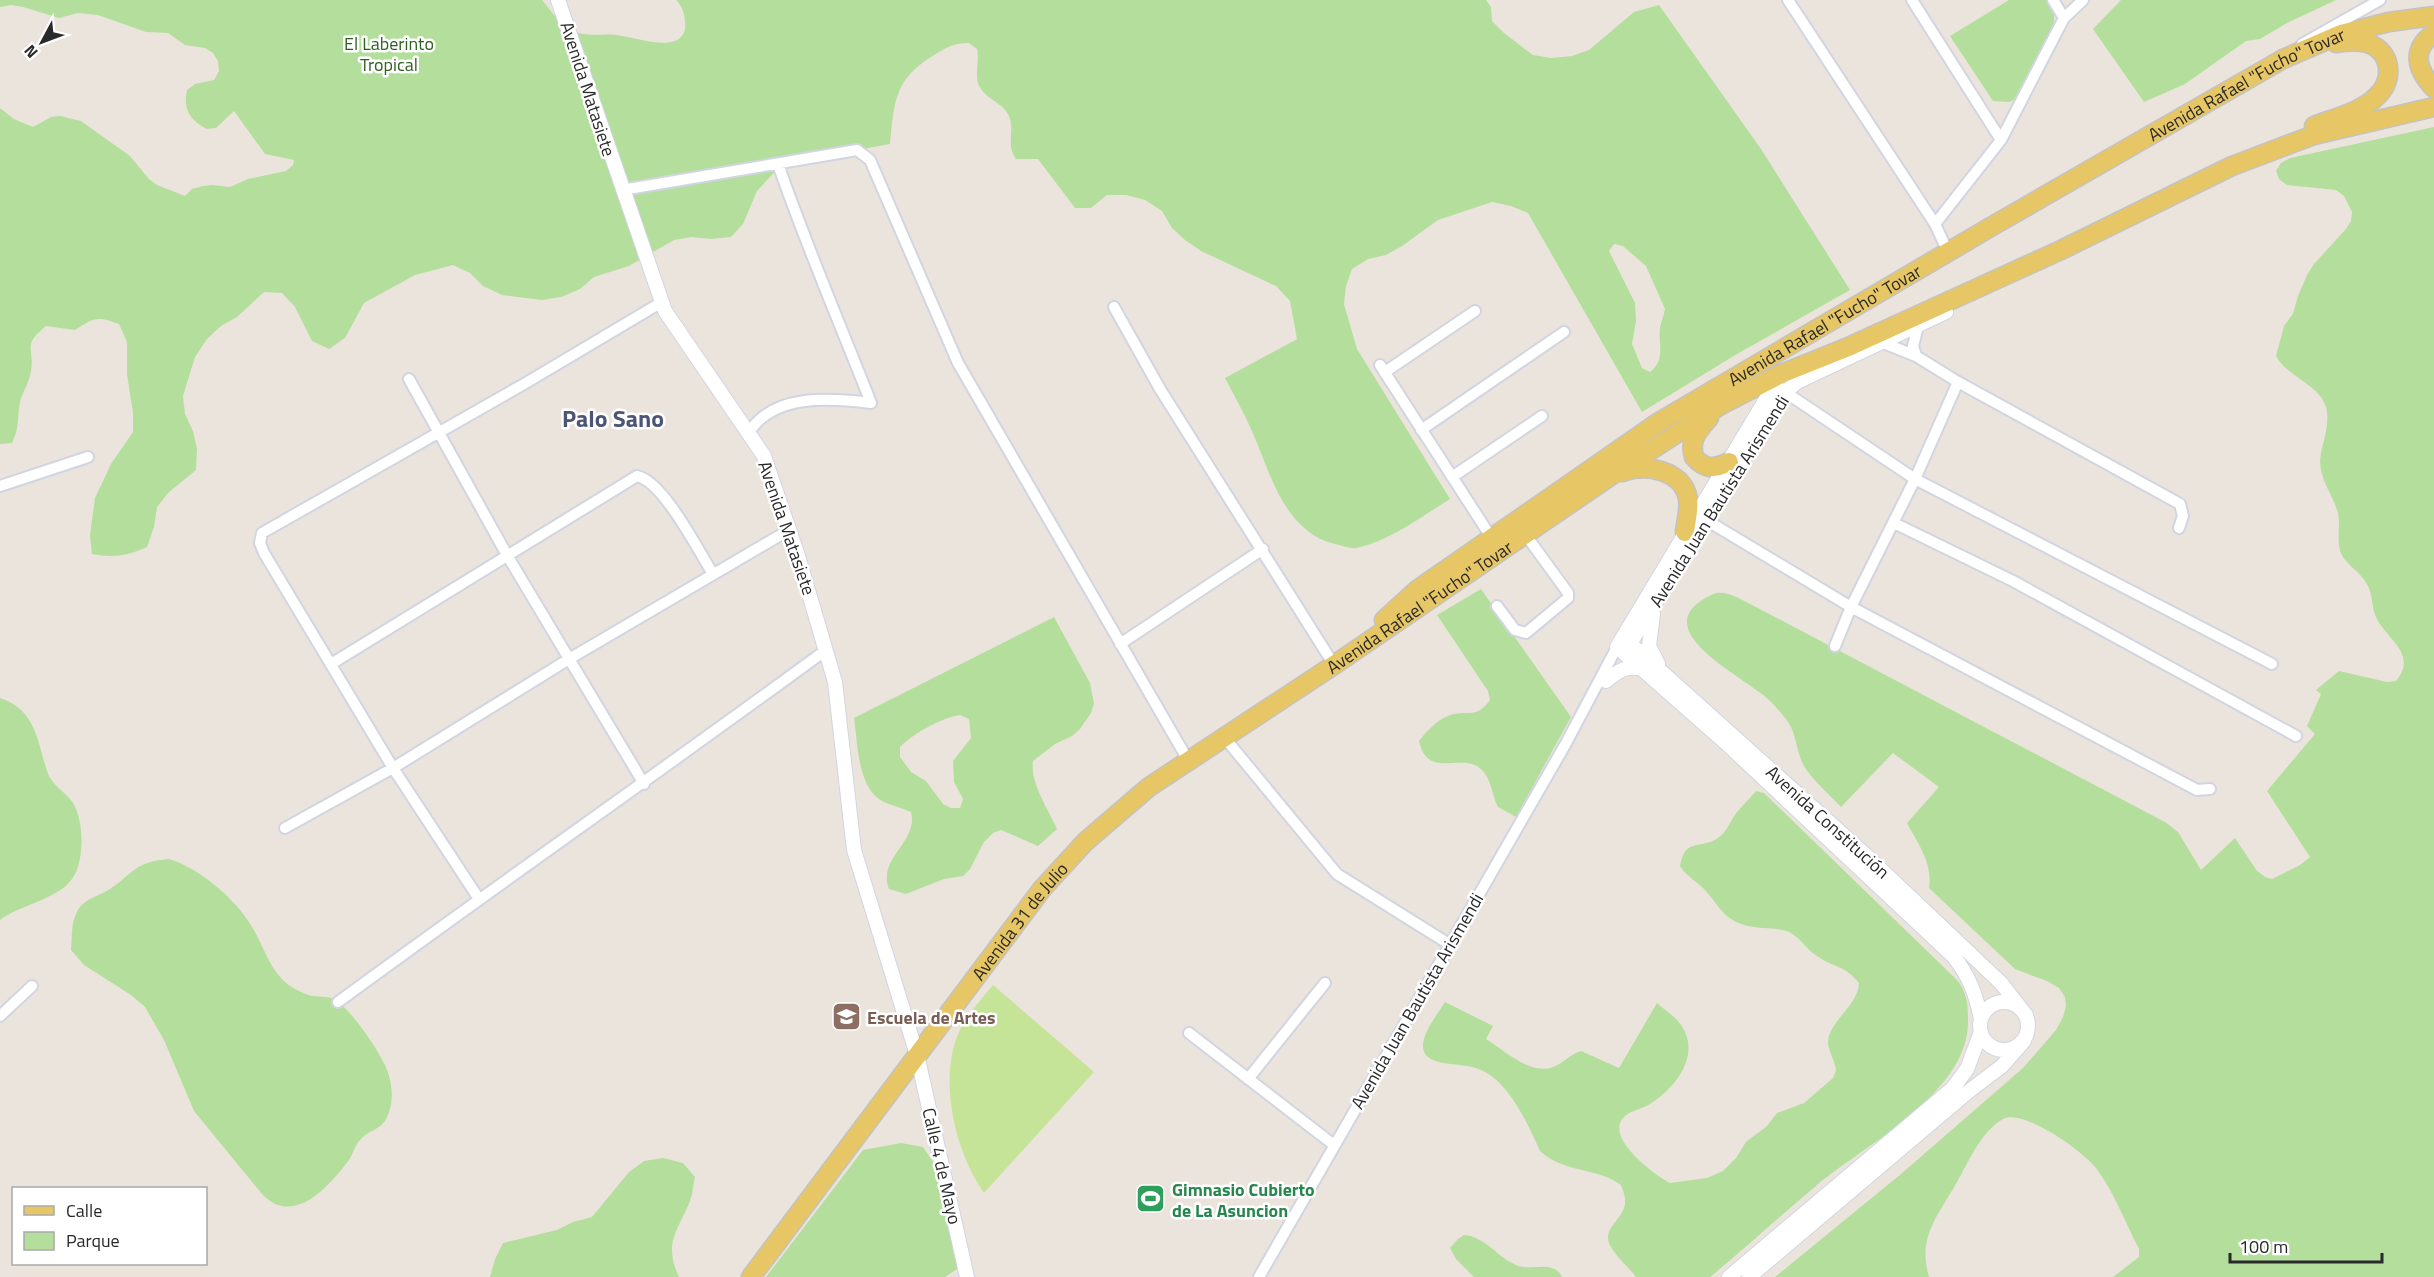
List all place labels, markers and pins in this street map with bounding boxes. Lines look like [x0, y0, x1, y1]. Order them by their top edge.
school or university icon: Escuela de Artes [830, 1001, 862, 1033]
place label: Escuela de Artes [867, 1004, 995, 1031]
place label: Gimnasio Cubierto de La Asuncion [1172, 1176, 1315, 1224]
sports icon: Gimnasio Cubierto de La Asuncion [1135, 1183, 1167, 1215]

